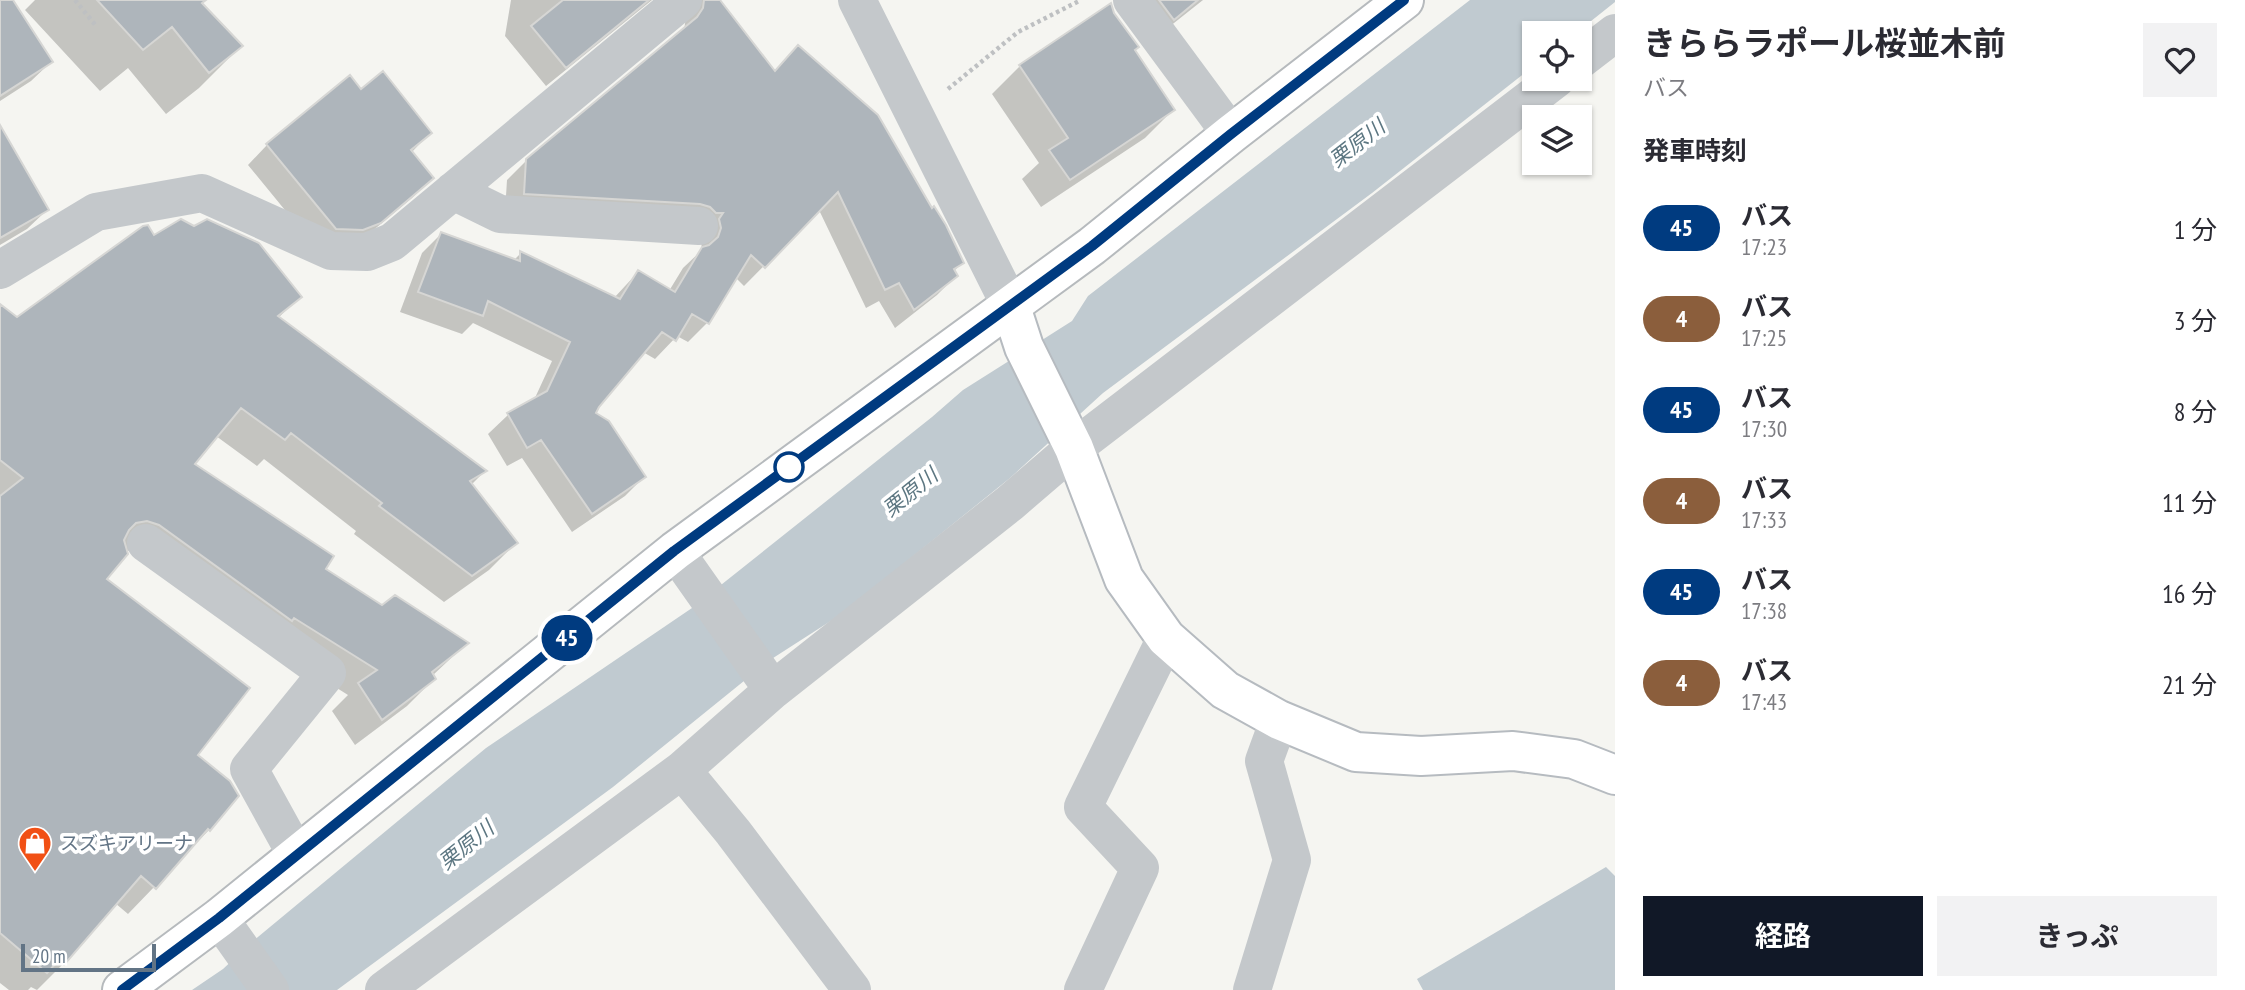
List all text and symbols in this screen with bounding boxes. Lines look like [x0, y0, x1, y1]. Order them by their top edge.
map controls [1522, 21, 1592, 175]
button: locate [1522, 21, 1592, 91]
text: きららラポール桜並木前 [1643, 21, 2006, 64]
button: heart [2143, 23, 2217, 97]
text: バス [1643, 73, 1689, 102]
button: layers [1522, 105, 1592, 175]
water label: 栗原川 [1324, 112, 1392, 173]
text: 発車時刻 [1643, 134, 1747, 167]
text: バス [1741, 199, 1793, 232]
text: 45 [1670, 212, 1693, 243]
text: 1 分 [2174, 213, 2217, 246]
text: 17:23 [1741, 232, 1787, 261]
text: バス [1741, 290, 1793, 323]
text: 4 [1676, 303, 1687, 334]
text: 3 分 [2174, 304, 2217, 337]
text: 17:25 [1741, 323, 1787, 352]
text: バス [1741, 381, 1793, 414]
text: 45 [1670, 394, 1693, 425]
text: 8 分 [2174, 395, 2217, 428]
text: 17:30 [1741, 414, 1787, 443]
unlabelled marker [774, 452, 804, 482]
water label: 栗原川 [877, 460, 945, 522]
text: バス [1741, 472, 1793, 505]
text: 4 [1676, 485, 1687, 516]
text: 11 分 [2162, 486, 2217, 519]
text: 17:33 [1741, 505, 1787, 534]
text: バス [1741, 563, 1793, 596]
text: 45 [1670, 576, 1693, 607]
text: 16 分 [2162, 577, 2217, 610]
text: 17:38 [1741, 596, 1787, 625]
line badge: 45 [536, 615, 598, 661]
text: 45 [556, 622, 578, 653]
text: バス [1741, 654, 1793, 687]
text: 4 [1676, 667, 1687, 698]
text: 21 分 [2162, 668, 2217, 701]
text: 17:43 [1741, 687, 1787, 716]
water label: 栗原川 [433, 813, 501, 875]
shop icon: スズキアリーナ [16, 824, 54, 873]
place label: スズキアリーナ [60, 831, 193, 855]
button: 経路 [1643, 896, 1923, 976]
button: きっぷ [1937, 896, 2217, 976]
scale bar [21, 941, 156, 973]
text: 20 m [32, 944, 66, 968]

